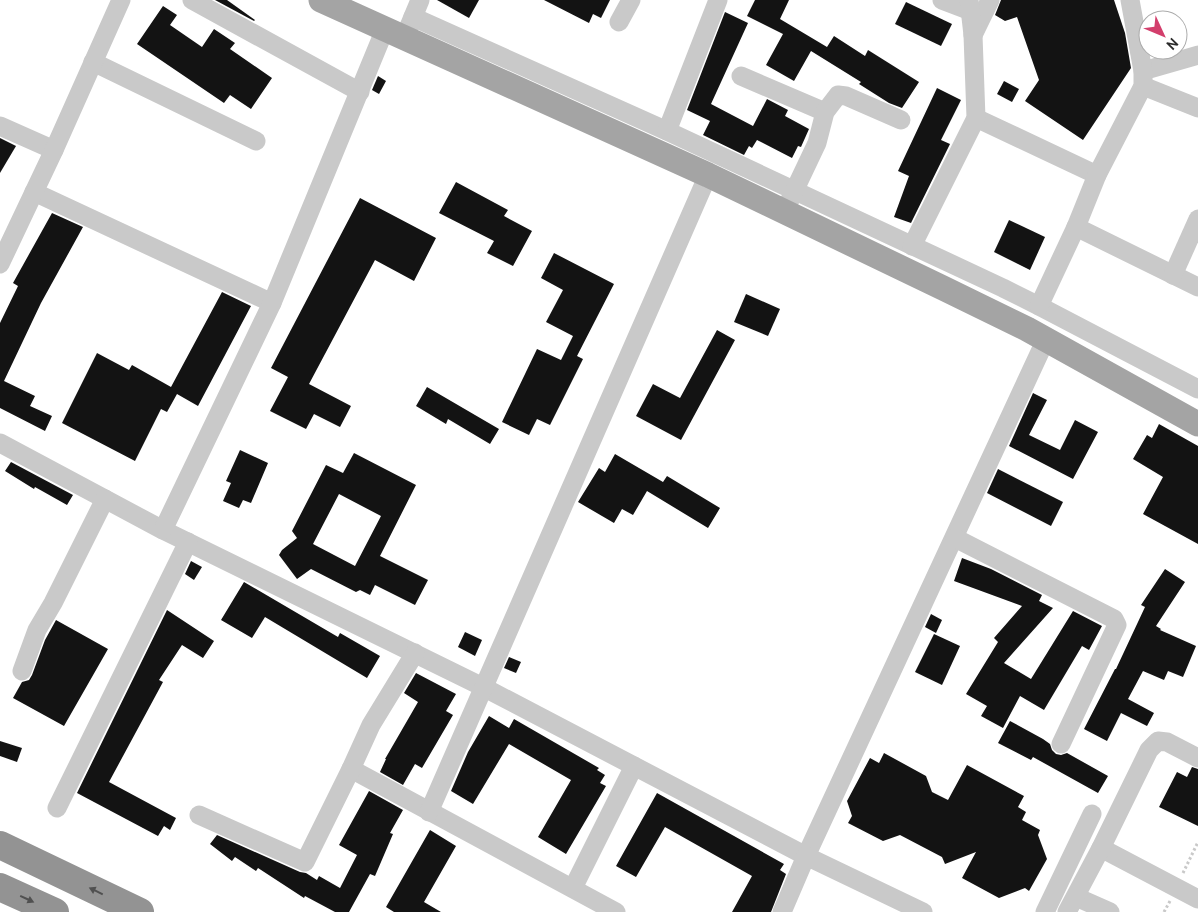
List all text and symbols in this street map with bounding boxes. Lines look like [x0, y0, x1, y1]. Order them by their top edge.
north arrow [1138, 10, 1188, 60]
text: N [1162, 34, 1182, 54]
one-way arrow [89, 887, 103, 895]
one-way arrow [20, 896, 34, 904]

